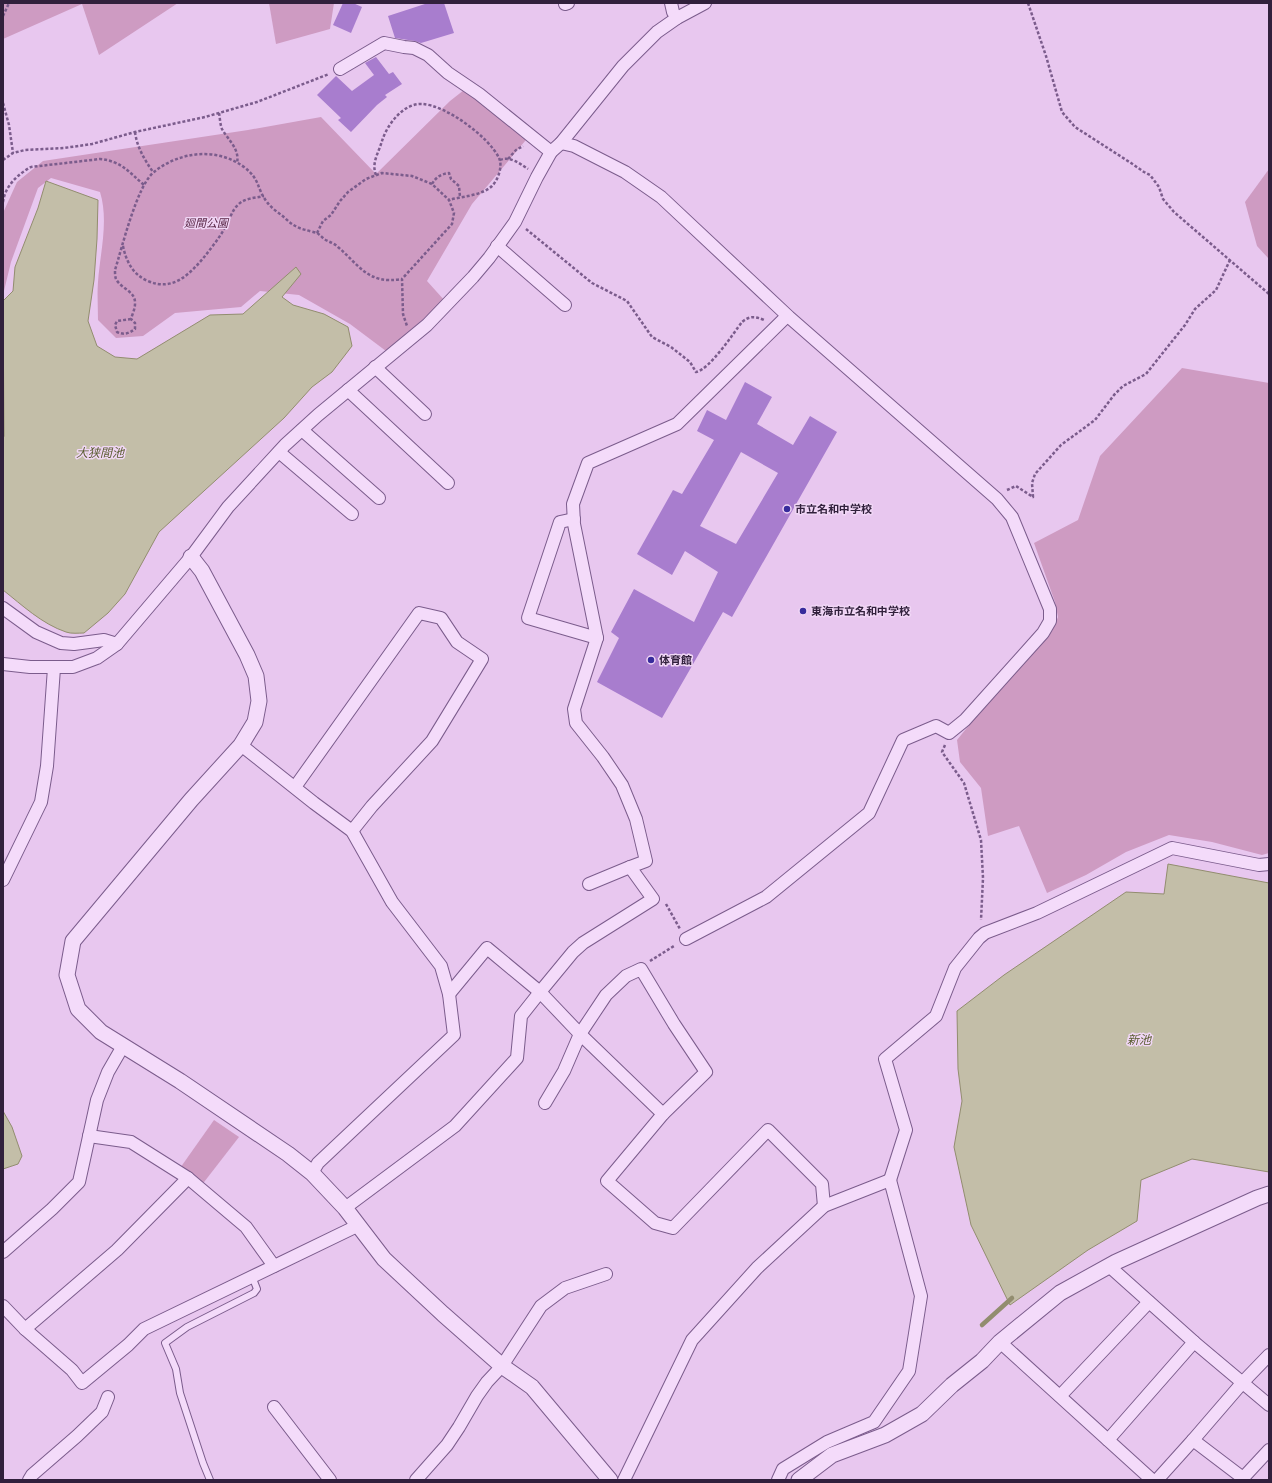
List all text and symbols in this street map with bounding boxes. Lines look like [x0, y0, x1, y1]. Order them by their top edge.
park label: 廻間公園 [184, 217, 230, 229]
water label: 大狭間池 [76, 446, 125, 460]
place label: 市立名和中学校 [795, 503, 872, 515]
marker: 市立名和中学校 [782, 504, 792, 514]
place label: 東海市立名和中学校 [811, 605, 910, 617]
marker: 東海市立名和中学校 [798, 606, 808, 616]
place label: 体育館 [659, 654, 692, 666]
marker: 体育館 [646, 655, 656, 665]
water label: 新池 [1127, 1033, 1152, 1047]

